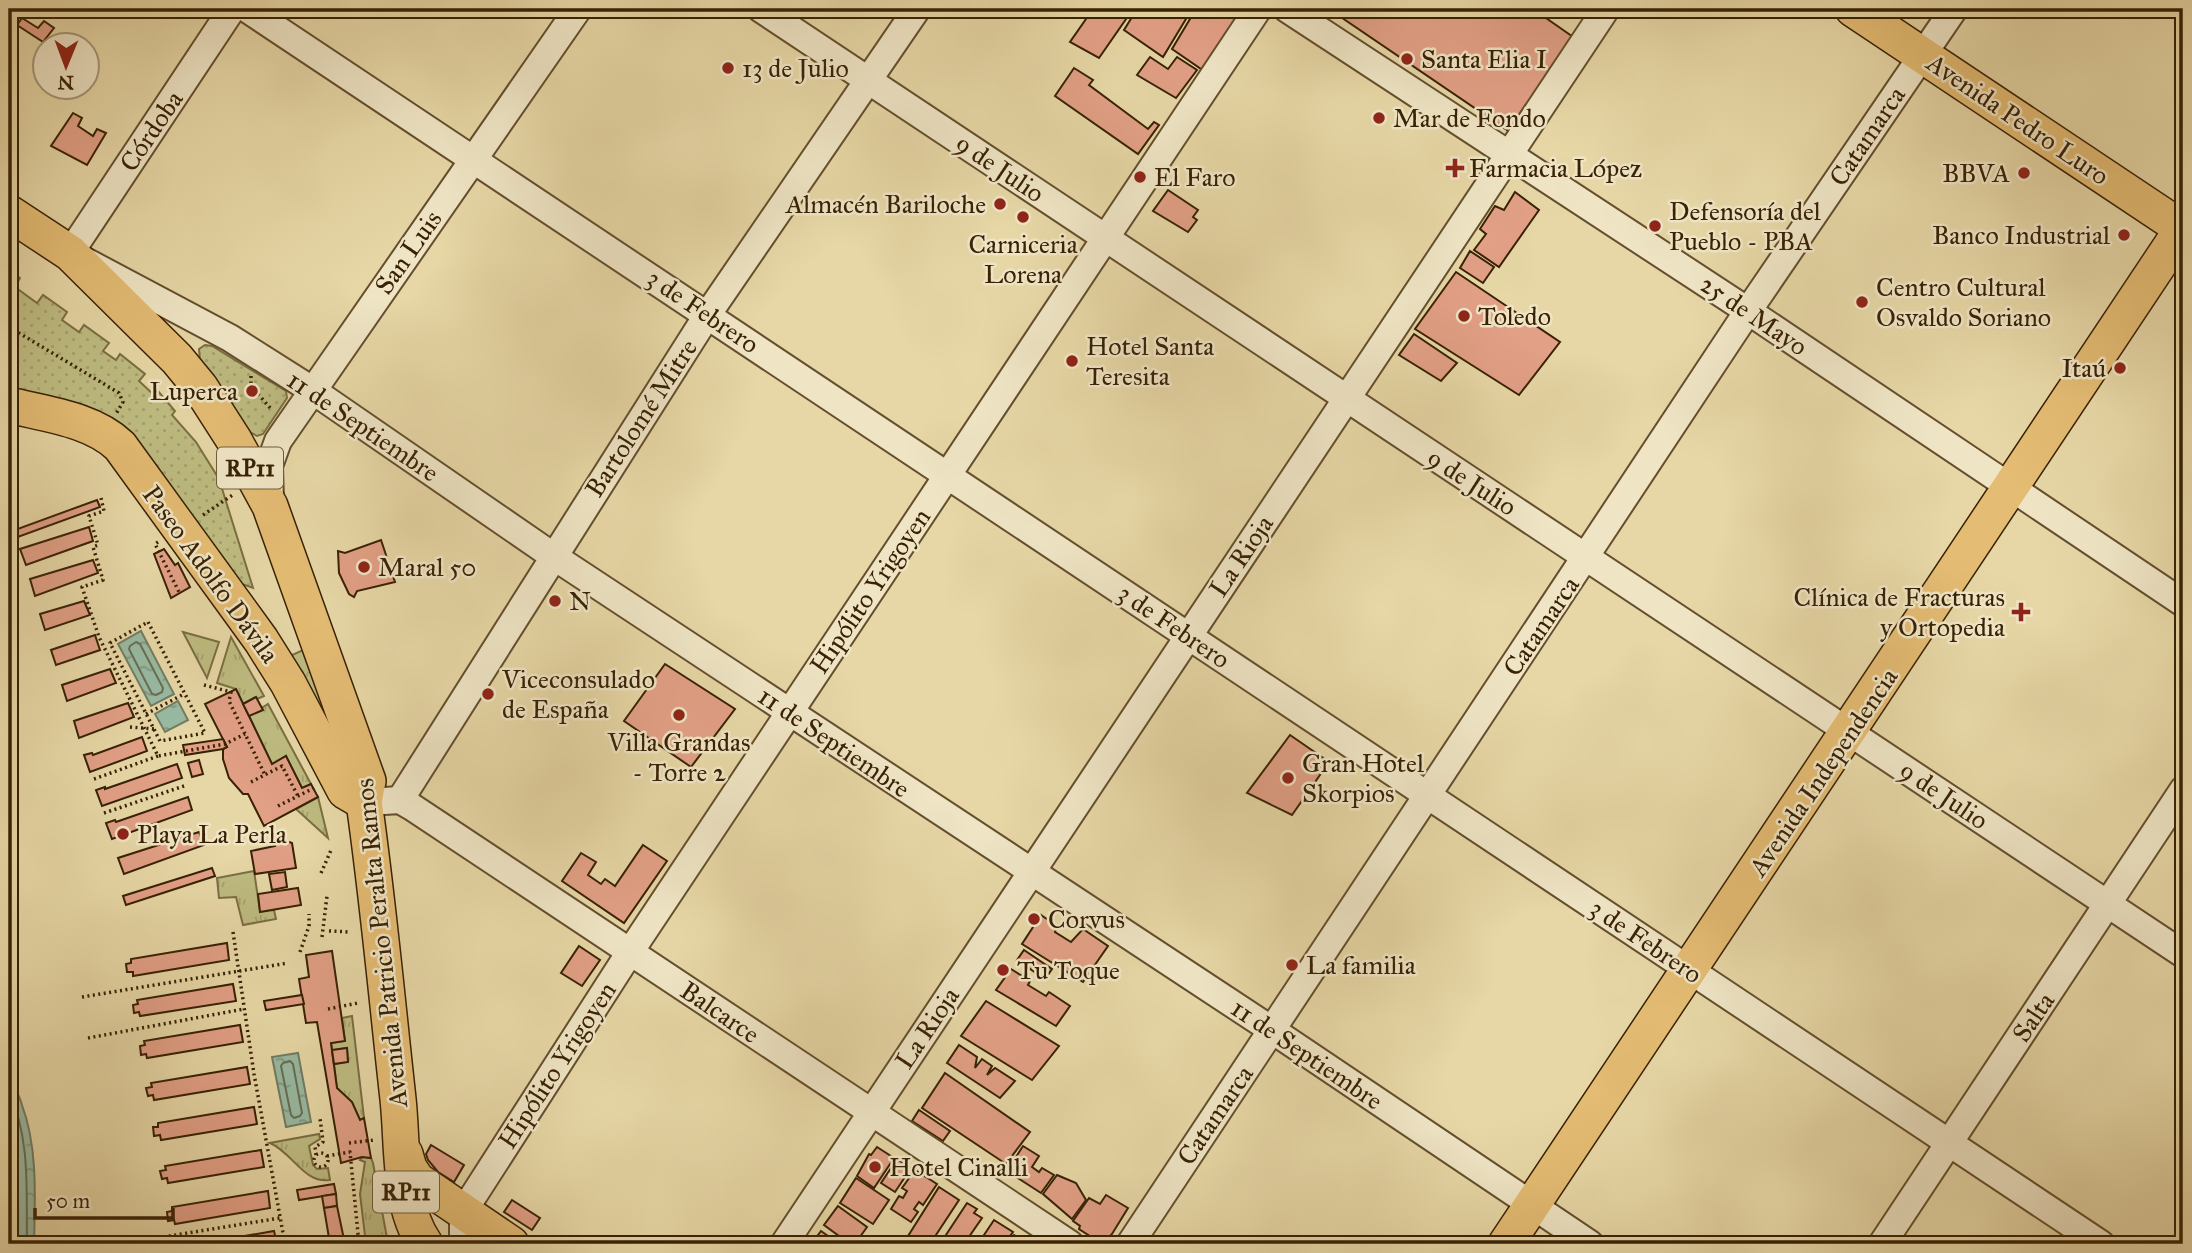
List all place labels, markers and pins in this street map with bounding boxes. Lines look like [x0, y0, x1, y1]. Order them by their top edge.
place label: Santa Elia I [1421, 43, 1547, 75]
marker: Santa Elia I [1399, 51, 1415, 67]
place label: 13 de Julio [742, 52, 849, 84]
marker: 13 de Julio [720, 60, 736, 76]
place label: Mar de Fondo [1393, 102, 1546, 134]
marker: Mar de Fondo [1371, 110, 1387, 126]
place label: Farmacia López [1469, 152, 1642, 184]
place label: BBVA [1942, 157, 2010, 189]
marker: Farmacia López [1447, 160, 1463, 176]
place label: El Faro [1154, 161, 1236, 193]
marker: BBVA [2016, 165, 2032, 181]
marker: El Faro [1132, 169, 1148, 185]
place label: Almacén Bariloche [785, 188, 986, 220]
place label: Defensoría del Pueblo - PBA [1669, 195, 1821, 257]
marker: Almacén Bariloche [992, 196, 1008, 212]
marker: Carniceria Lorena [1015, 209, 1031, 225]
marker: Defensoría del Pueblo - PBA [1647, 218, 1663, 234]
place label: Banco Industrial [1932, 219, 2110, 251]
marker: Banco Industrial [2116, 227, 2132, 243]
place label: Carniceria Lorena [968, 228, 1078, 290]
place label: Centro Cultural Osvaldo Soriano [1876, 271, 2051, 333]
marker: Centro Cultural Osvaldo Soriano [1854, 294, 1870, 310]
place label: Toledo [1478, 300, 1551, 332]
marker: Toledo [1456, 308, 1472, 324]
place label: Hotel Santa Teresita [1086, 330, 1214, 392]
place label: Itaú [2061, 352, 2106, 384]
marker: Hotel Santa Teresita [1064, 353, 1080, 369]
marker: Itaú [2112, 360, 2128, 376]
place label: Luperca [150, 375, 238, 407]
marker: Luperca [244, 383, 260, 399]
place label: Maral 50 [378, 551, 476, 583]
marker: Maral 50 [356, 559, 372, 575]
place label: Clínica de Fracturas y Ortopedia [1794, 581, 2005, 643]
place label: N [569, 585, 591, 617]
marker: N [547, 593, 563, 609]
marker: Clínica de Fracturas y Ortopedia [2011, 602, 2031, 622]
place label: Viceconsulado de España [501, 663, 655, 725]
marker: Viceconsulado de España [480, 686, 496, 702]
marker: Villa Grandas - Torre 2 [671, 707, 687, 723]
place label: Villa Grandas - Torre 2 [606, 726, 751, 788]
place label: Gran Hotel Skorpios [1302, 747, 1424, 809]
marker: Gran Hotel Skorpios [1280, 770, 1296, 786]
place label: Playa La Perla [137, 818, 287, 850]
marker: Playa La Perla [115, 826, 131, 842]
place label: Corvus [1048, 903, 1125, 935]
marker: Corvus [1026, 911, 1042, 927]
place label: La familia [1306, 949, 1416, 981]
place label: Tu Toque [1017, 954, 1120, 986]
marker: La familia [1284, 957, 1300, 973]
marker: Tu Toque [995, 962, 1011, 978]
place label: Hotel Cinalli [889, 1151, 1028, 1183]
marker: Hotel Cinalli [867, 1159, 883, 1175]

